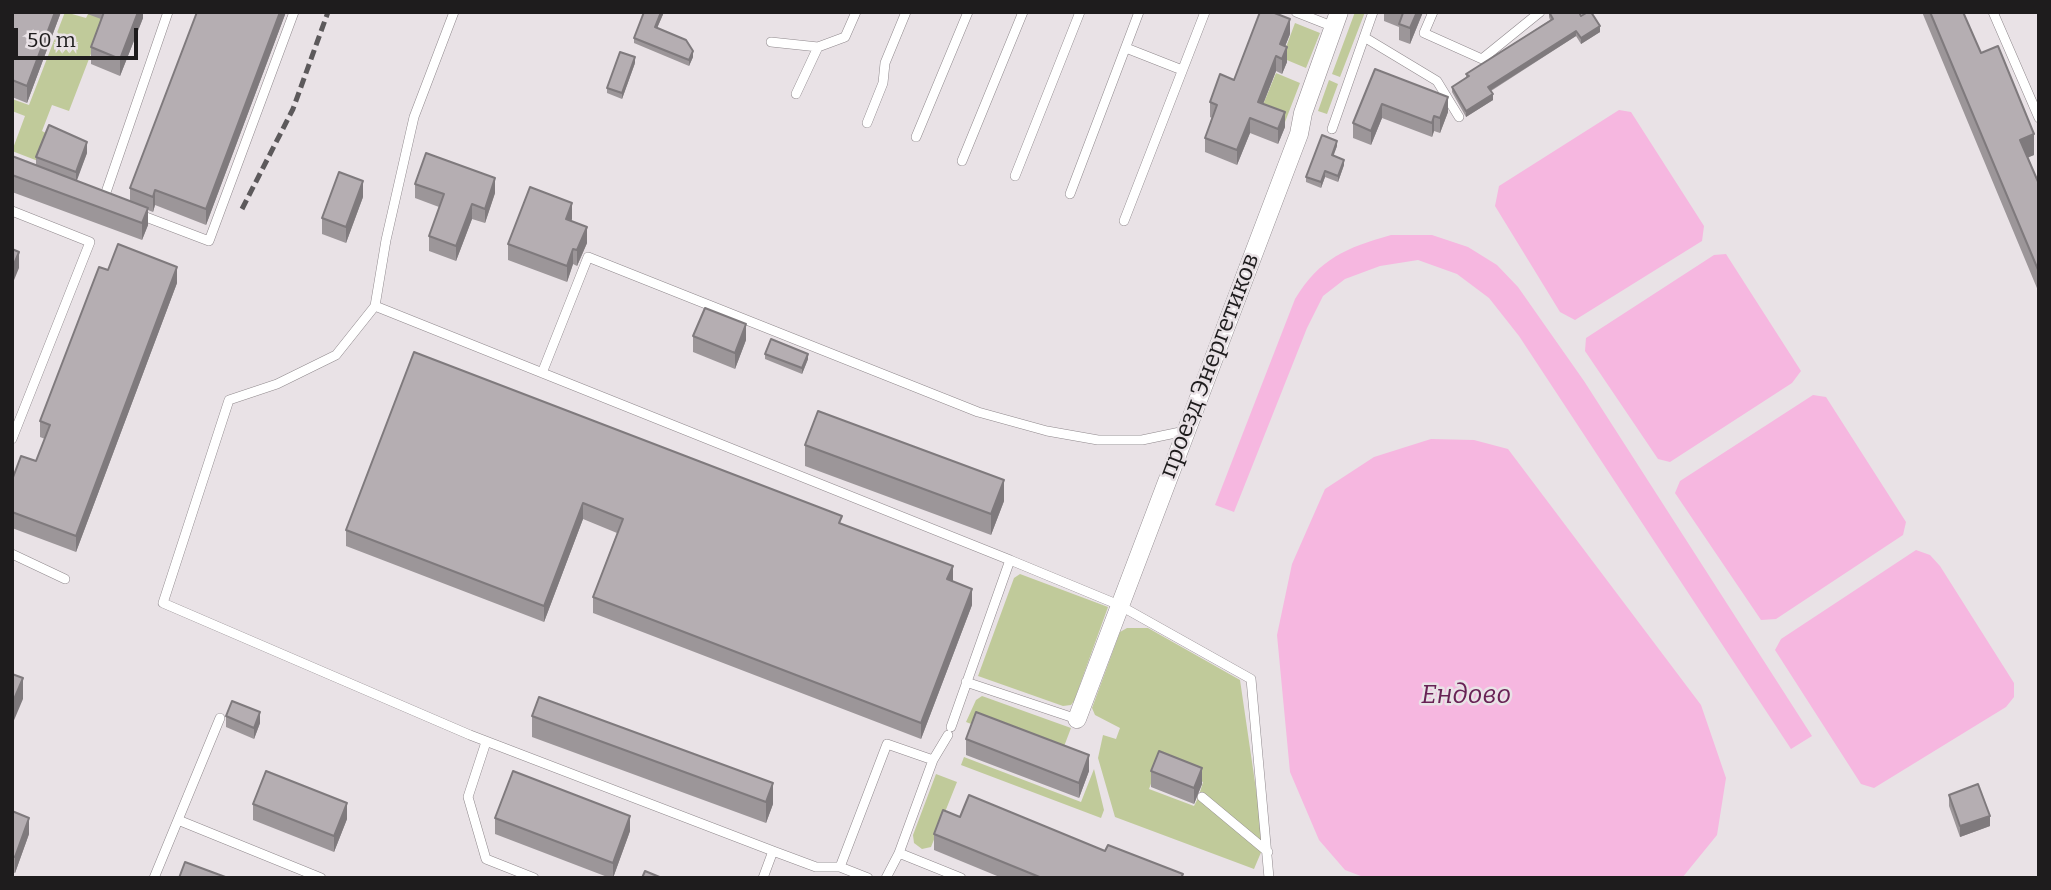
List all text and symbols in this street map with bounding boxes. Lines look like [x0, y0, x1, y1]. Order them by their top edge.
scale bar [18, 14, 142, 58]
text: 50 m [27, 27, 76, 53]
street label: проезд Энергетиков [1154, 250, 1266, 482]
water label: Ендово [1421, 680, 1511, 712]

